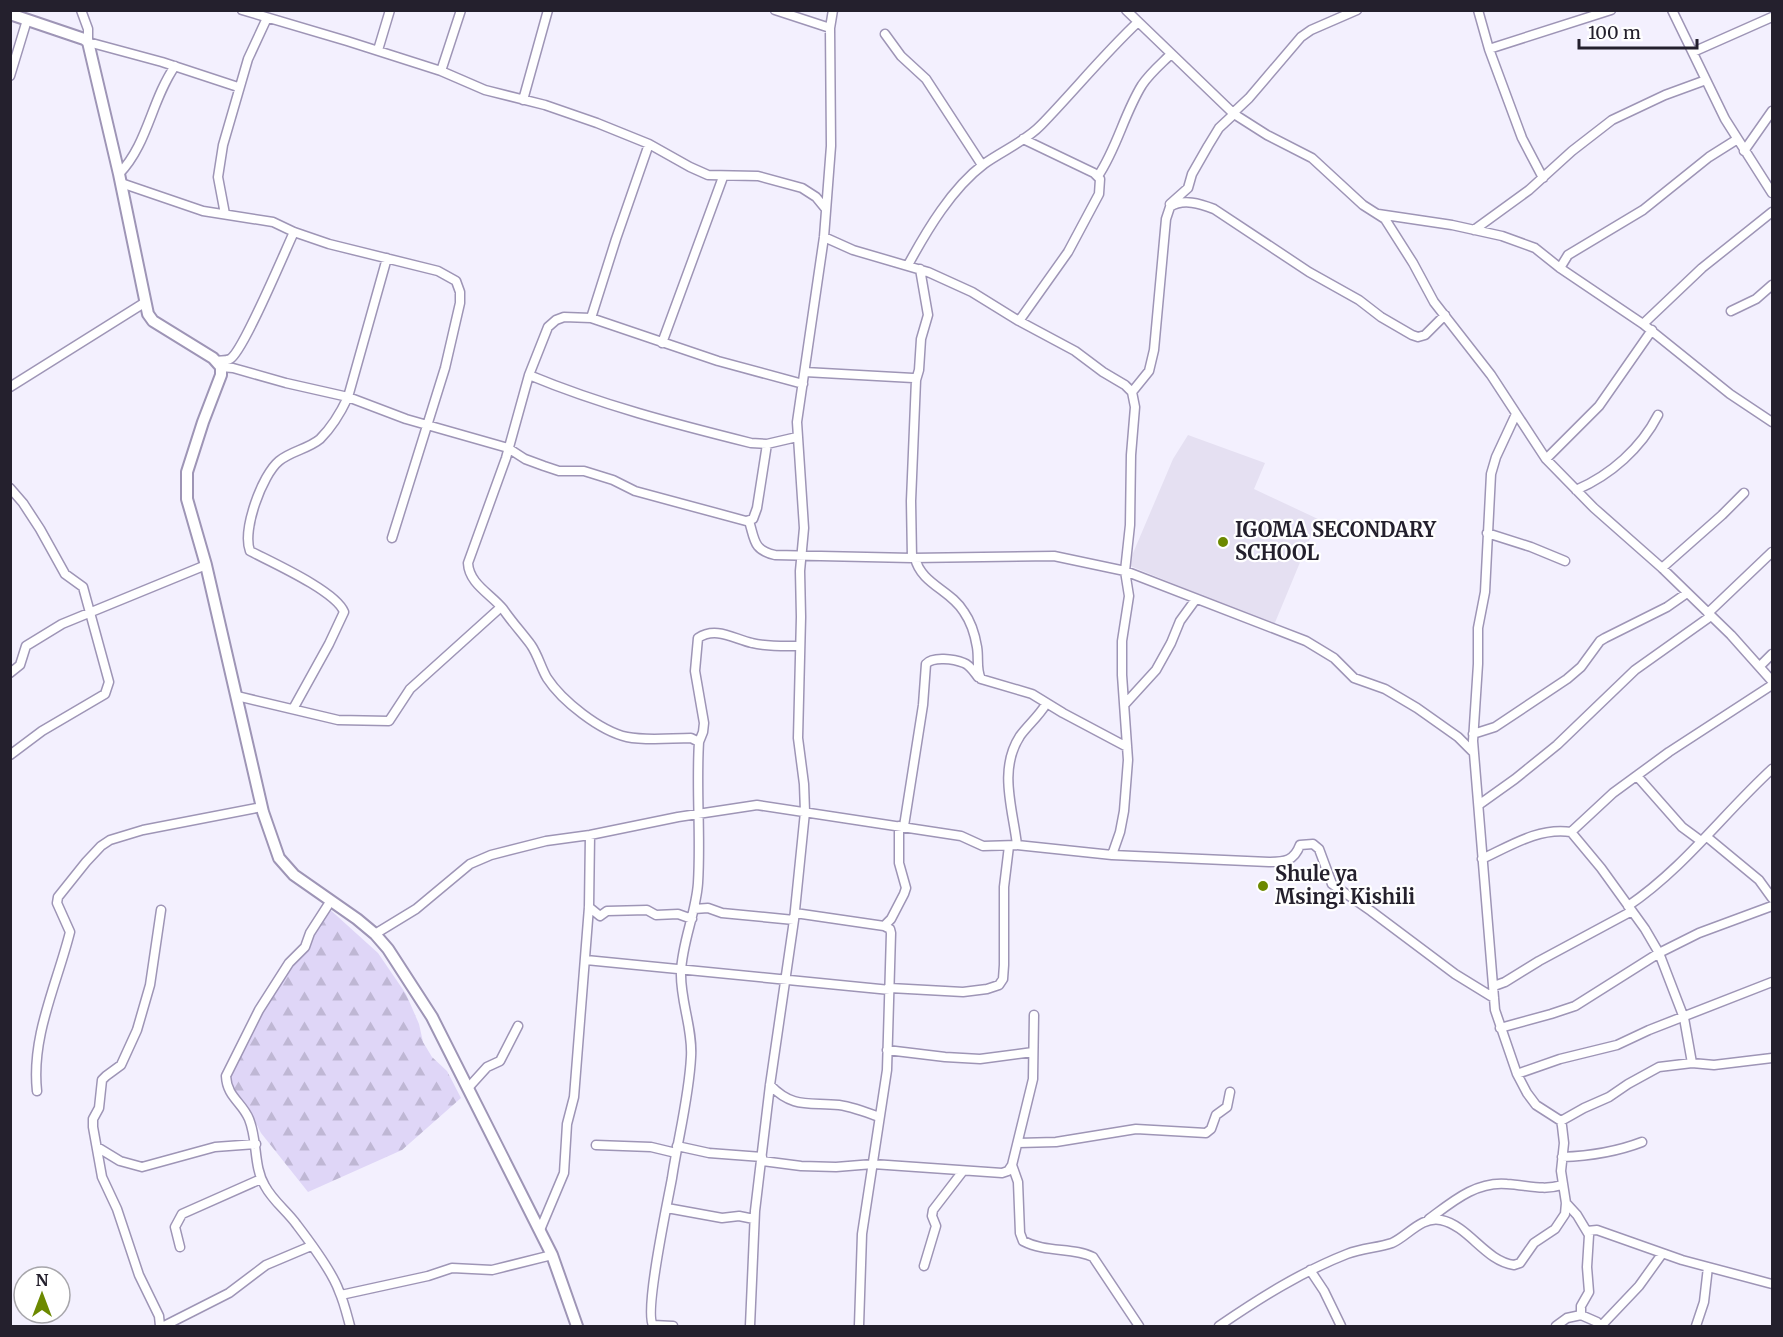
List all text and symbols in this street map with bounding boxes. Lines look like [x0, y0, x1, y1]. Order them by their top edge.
scale bar [1579, 12, 1698, 50]
text: 100 m [1588, 21, 1641, 44]
place label: IGOMA SECONDARY SCHOOL [1235, 517, 1437, 565]
marker: IGOMA SECONDARY SCHOOL [1216, 535, 1230, 549]
place label: Shule ya Msingi Kishili [1275, 861, 1415, 909]
marker: Shule ya Msingi Kishili [1256, 879, 1270, 893]
north arrow [12, 1265, 72, 1325]
text: N [36, 1270, 49, 1290]

